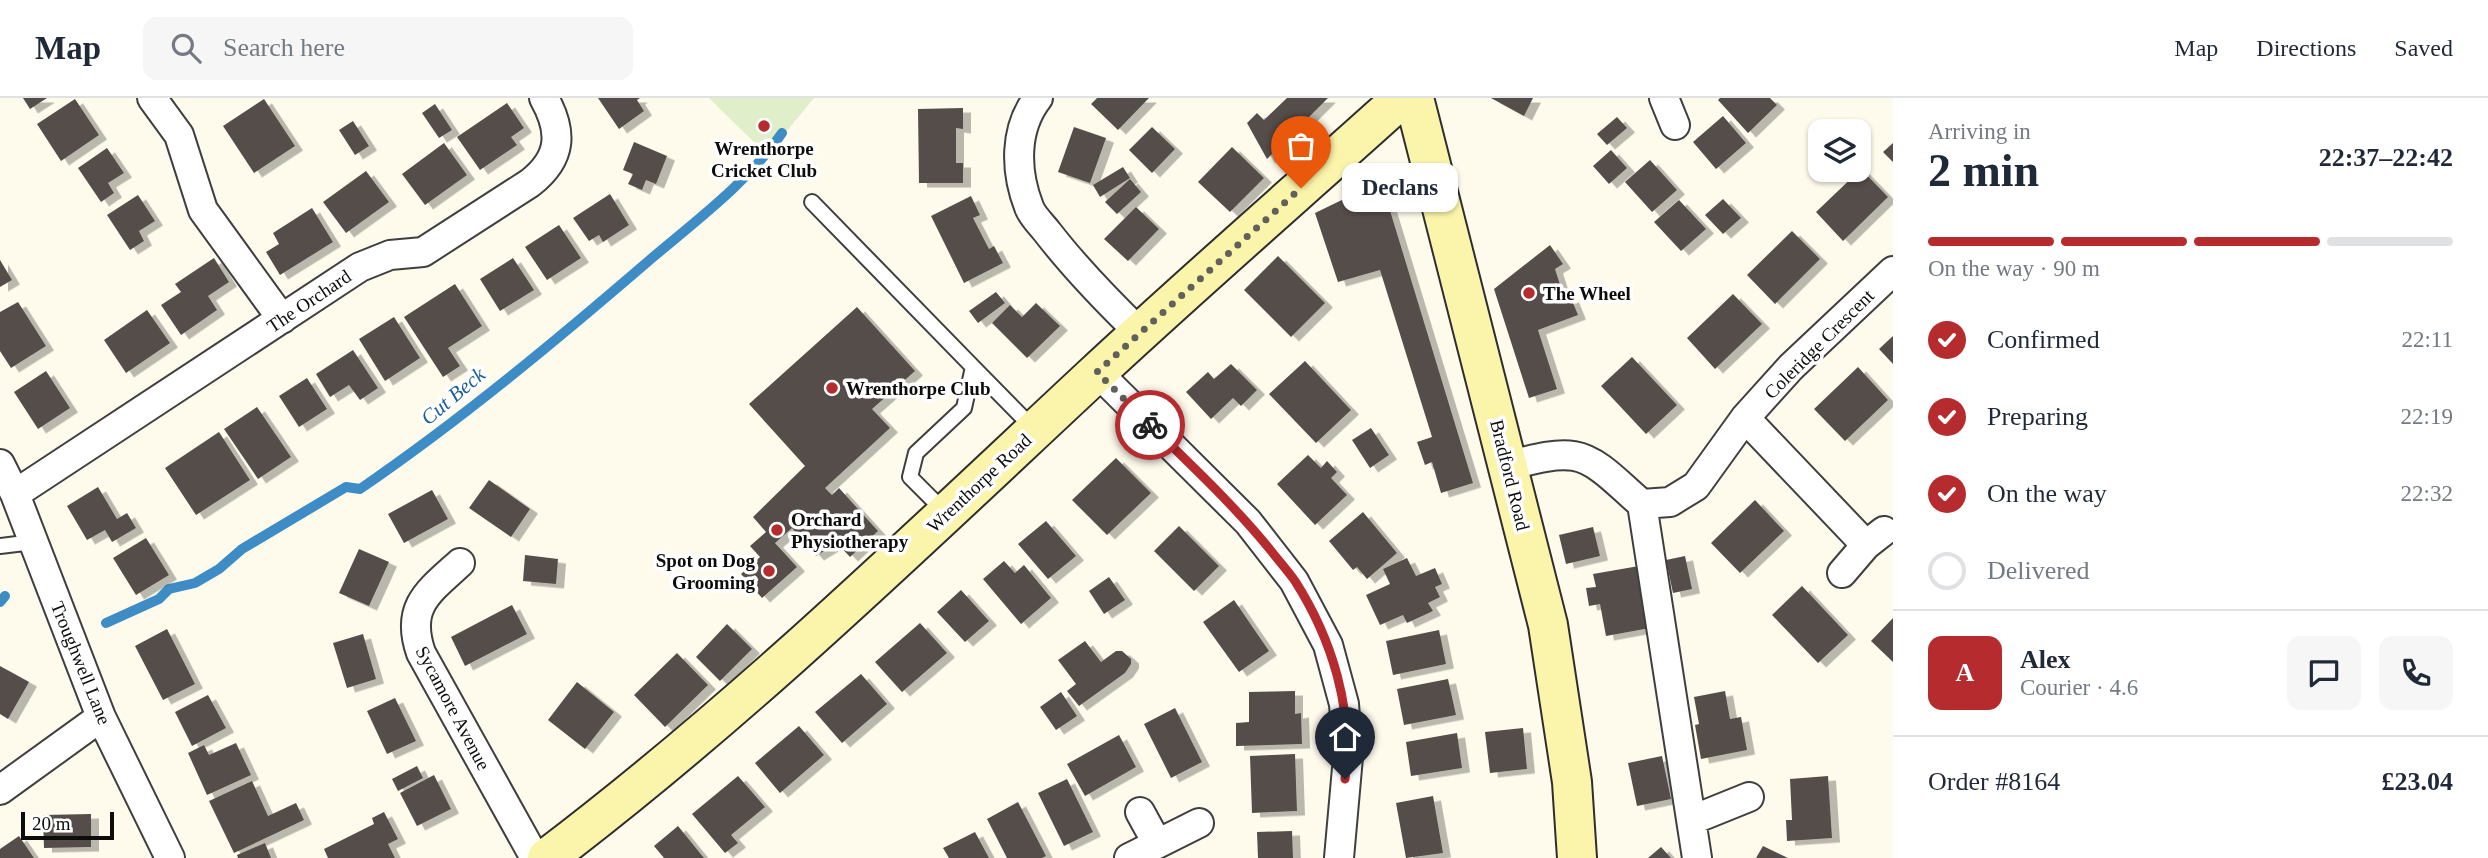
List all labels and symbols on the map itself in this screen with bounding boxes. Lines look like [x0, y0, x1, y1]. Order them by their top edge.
pin [1271, 116, 1331, 188]
marker: Wrenthorpe Cricket Club [756, 118, 772, 134]
place label: Wrenthorpe Cricket Club [711, 138, 817, 181]
callout: Declans [1343, 164, 1458, 212]
street label: The Orchard [263, 265, 355, 337]
place label: The Wheel [1543, 283, 1631, 304]
street label: Coleridge Crescent [1760, 284, 1879, 403]
marker: The Wheel [1521, 285, 1537, 301]
water label: Cut Beck [416, 362, 490, 430]
place label: Wrenthorpe Club [846, 378, 990, 399]
marker: Wrenthorpe Club [824, 380, 840, 396]
courier [1115, 390, 1185, 460]
street label: Bradford Road [1486, 417, 1534, 533]
street label: Wrenthorpe Road [923, 429, 1036, 537]
place label: Orchard Physiotherapy [791, 509, 909, 552]
marker: Orchard Physiotherapy [769, 522, 785, 538]
place label: Spot on Dog Grooming [656, 550, 755, 593]
marker: Spot on Dog Grooming [761, 563, 777, 579]
street label: Troughwell Lane [47, 598, 115, 728]
street label: Sycamore Avenue [411, 642, 495, 774]
pin [1315, 707, 1375, 779]
scale bar [21, 809, 114, 841]

